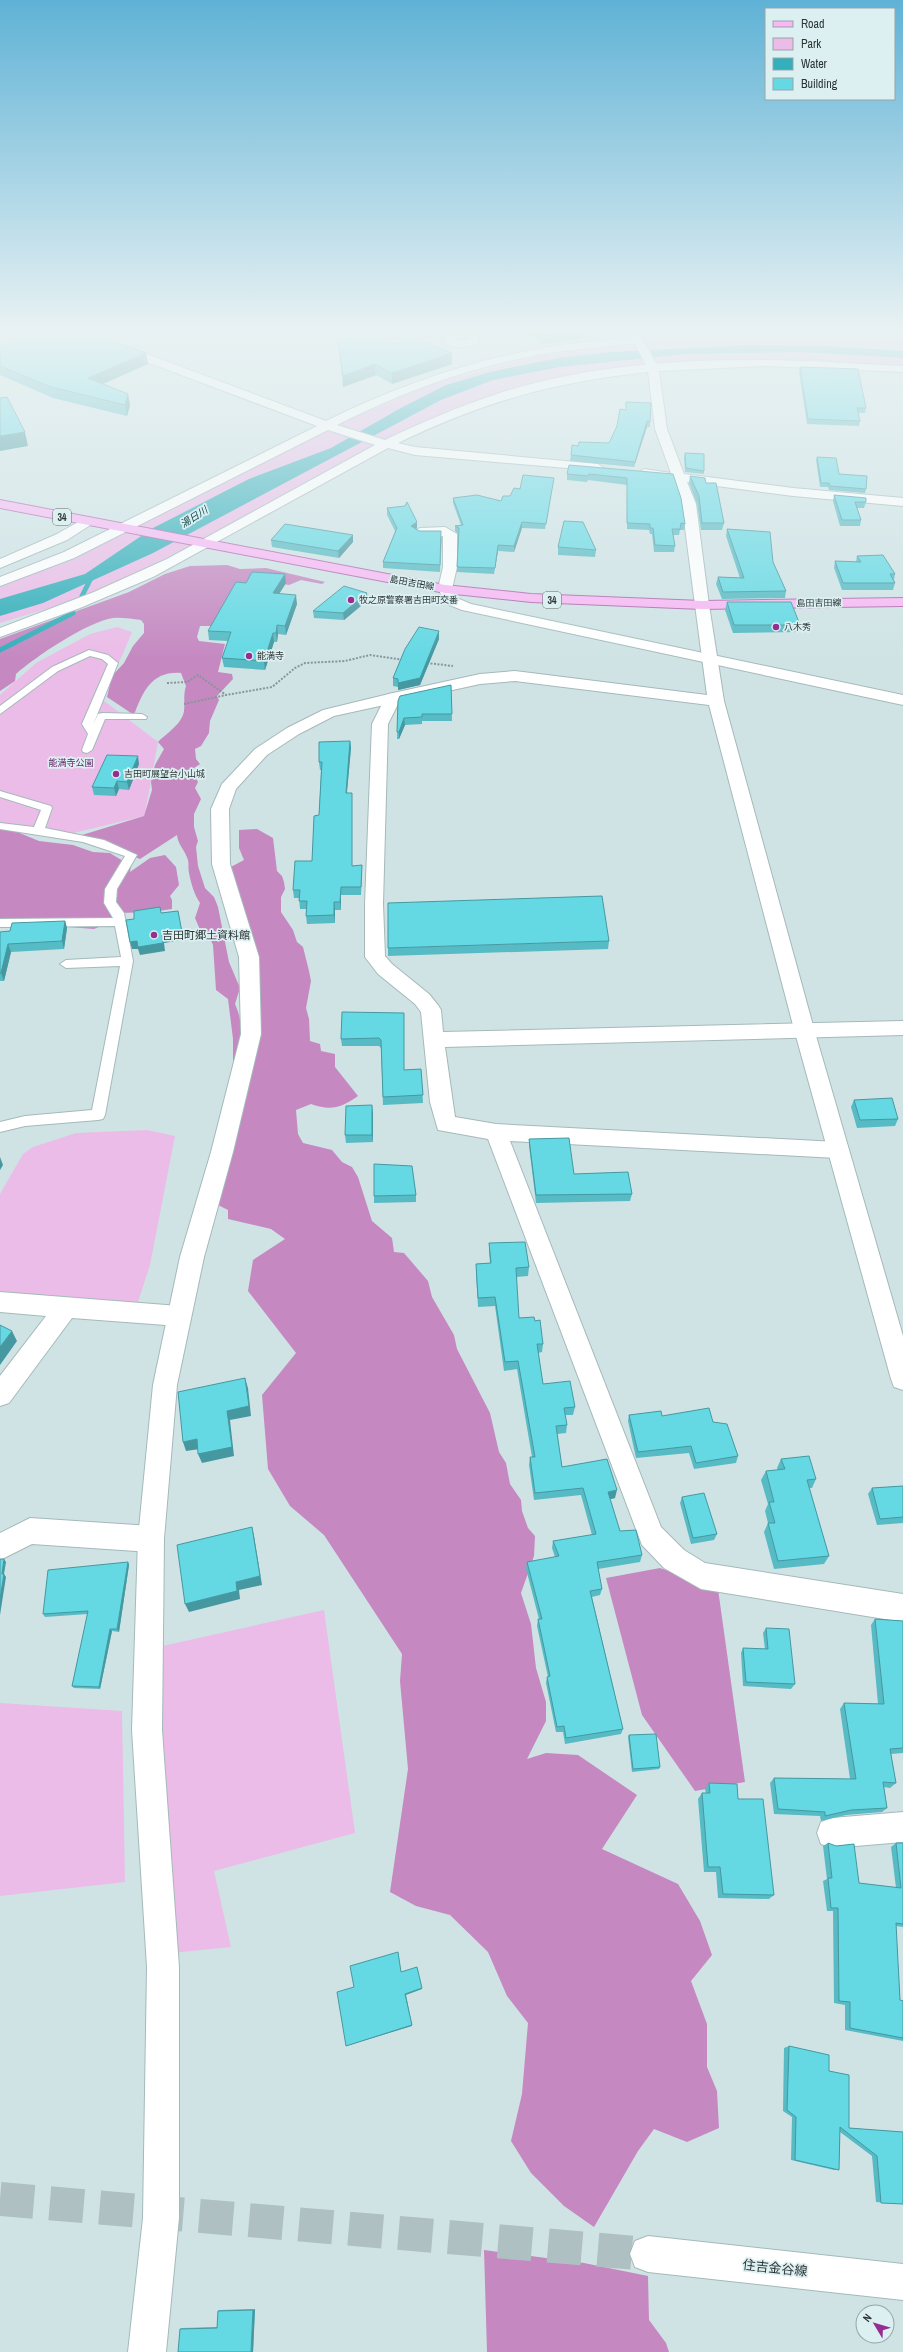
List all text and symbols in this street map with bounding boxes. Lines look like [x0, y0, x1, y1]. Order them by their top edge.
legend [765, 8, 895, 100]
text: Road [801, 16, 825, 32]
text: Park [801, 36, 821, 52]
text: Water [801, 56, 828, 72]
text: Building [801, 76, 838, 92]
water label: 湯日川 [178, 503, 211, 531]
road number: 34 [53, 509, 71, 525]
street label: 島田吉田線 [389, 573, 436, 593]
road number: 34 [543, 592, 561, 608]
place label: 牧之原警察署吉田町交番 [359, 594, 458, 606]
marker: 牧之原警察署吉田町交番 [346, 595, 356, 605]
street label: 島田吉田線 [796, 597, 843, 609]
place label: 八木秀 [784, 621, 811, 633]
marker: 八木秀 [771, 622, 781, 632]
place label: 能満寺 [257, 650, 284, 662]
marker: 能満寺 [244, 651, 254, 661]
park label: 能満寺公園 [48, 757, 94, 769]
place label: 吉田町展望台小山城 [124, 768, 205, 780]
marker: 吉田町展望台小山城 [111, 769, 121, 779]
place label: 吉田町郷土資料館 [162, 928, 250, 942]
marker: 吉田町郷土資料館 [149, 930, 159, 940]
street label: 住吉金谷線 [742, 2256, 808, 2280]
north arrow [855, 2304, 895, 2344]
text: N [860, 2311, 875, 2325]

